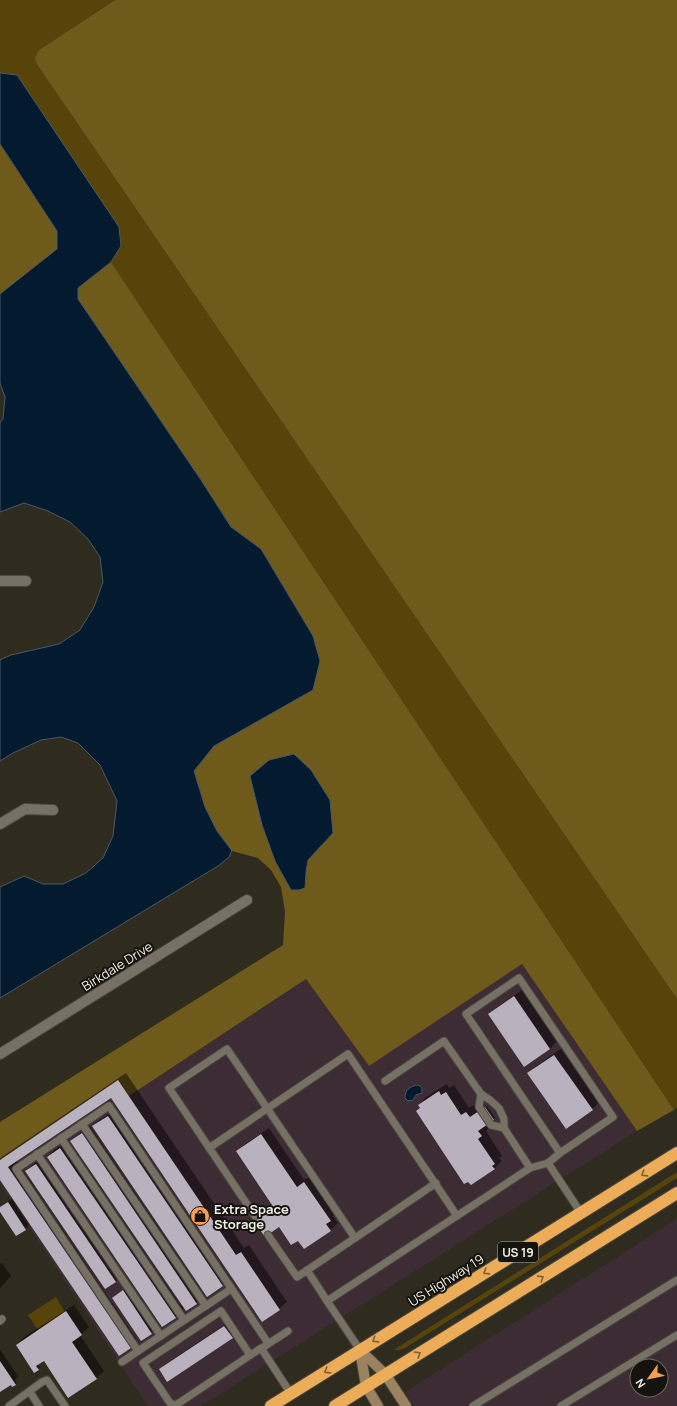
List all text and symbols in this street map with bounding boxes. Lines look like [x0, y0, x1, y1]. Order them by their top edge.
street label: Birkdale Drive [78, 937, 156, 995]
one-way arrow [641, 1169, 648, 1176]
place label: Extra Space Storage [214, 1200, 289, 1233]
shop icon: Extra Space Storage [189, 1205, 211, 1227]
road number: US 19 [498, 1242, 538, 1262]
street label: US Highway 19 [405, 1250, 487, 1310]
one-way arrow [483, 1267, 490, 1274]
one-way arrow [536, 1275, 543, 1282]
one-way arrow [372, 1335, 379, 1343]
one-way arrow [414, 1351, 421, 1358]
north arrow [629, 1358, 669, 1398]
one-way arrow [324, 1366, 331, 1374]
text: N [632, 1376, 649, 1391]

